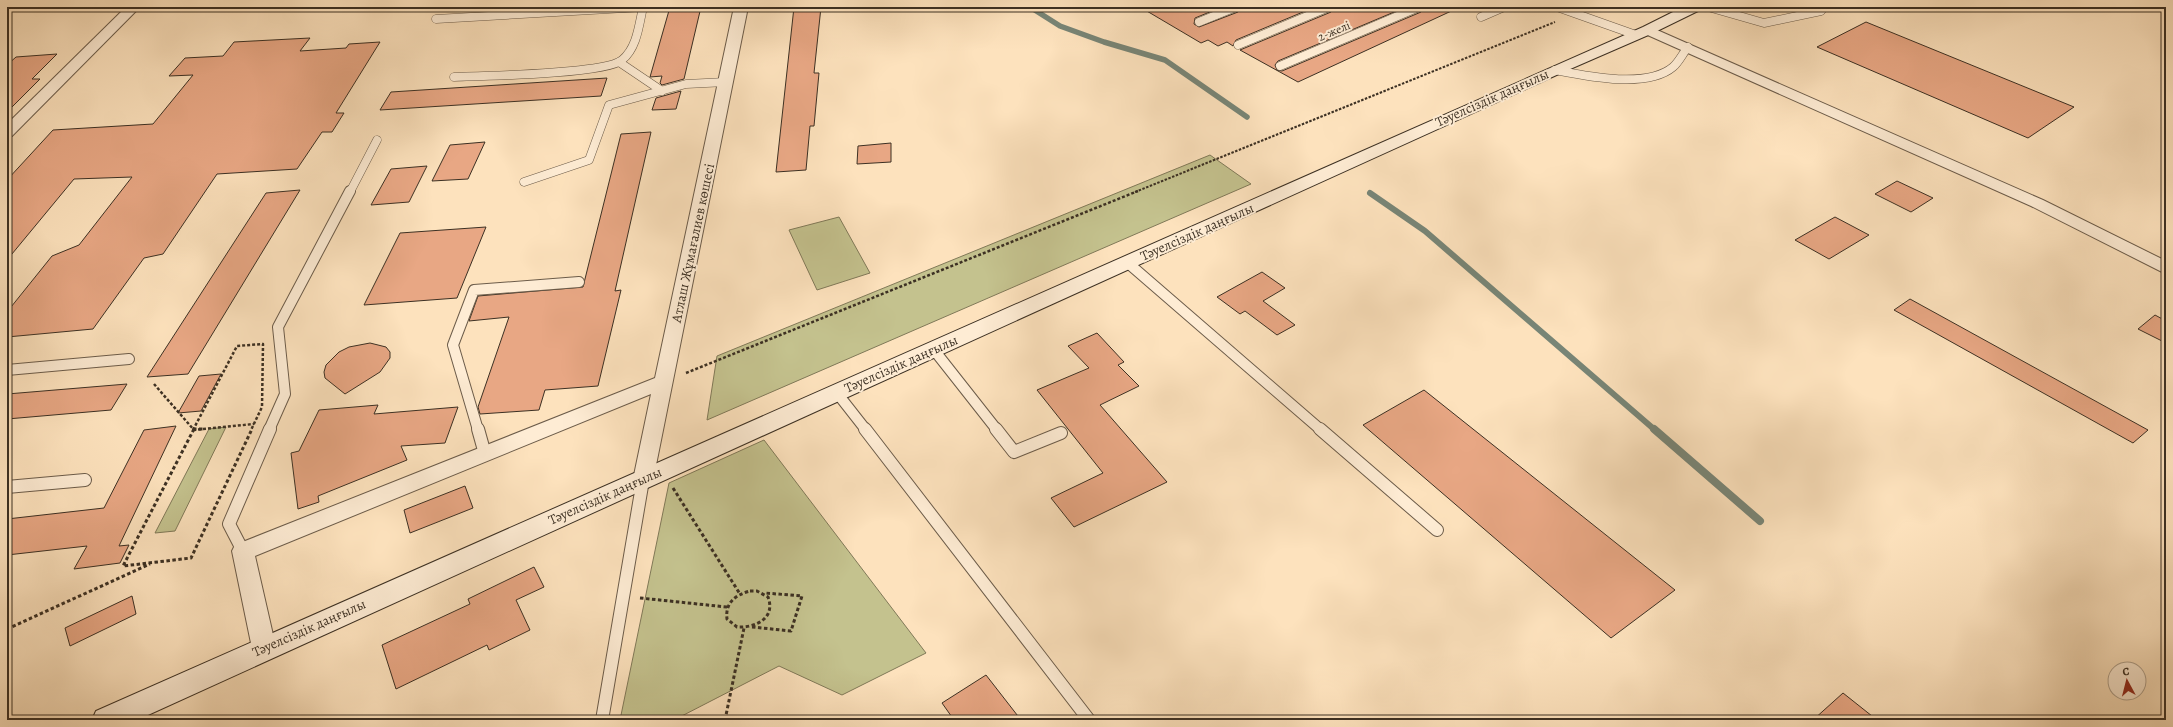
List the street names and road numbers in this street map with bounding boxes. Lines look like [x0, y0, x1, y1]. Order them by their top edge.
street label: 2-желі [1315, 17, 1353, 45]
street label: Тәуелсіздік даңғылы [1432, 64, 1552, 132]
street label: Атлаш Жұмағалиев көшесі [667, 162, 719, 325]
street label: Тәуелсіздік даңғылы [1137, 198, 1257, 266]
street label: Тәуелсіздік даңғылы [841, 330, 961, 398]
street label: Тәуелсіздік даңғылы [545, 462, 665, 530]
street label: Тәуелсіздік даңғылы [249, 594, 369, 662]

